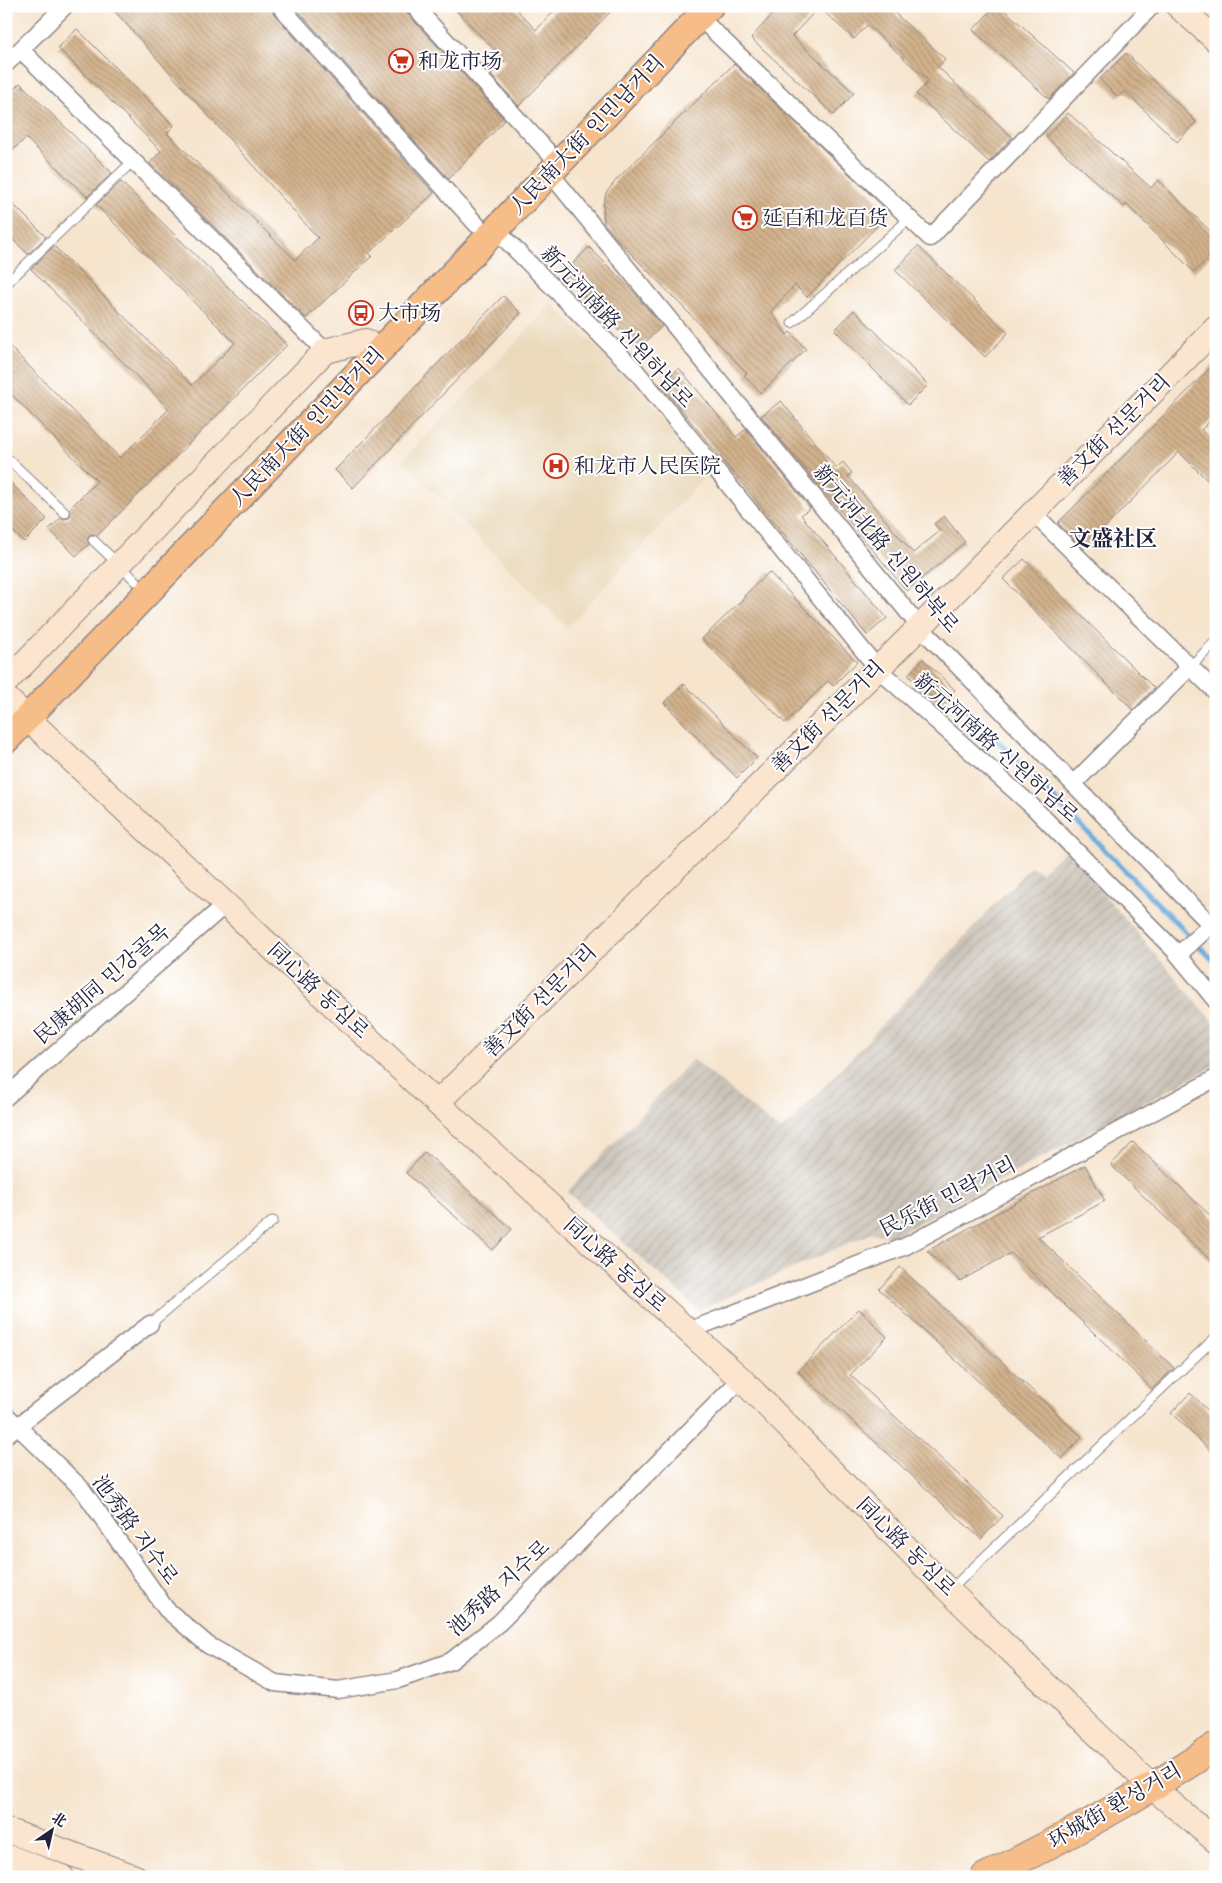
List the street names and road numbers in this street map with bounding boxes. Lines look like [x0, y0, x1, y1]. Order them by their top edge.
street label: 人民南大街 인민남거리 [503, 49, 671, 221]
street label: 新元河南路 신원하남로 [534, 240, 700, 414]
street label: 人民南大街 인민남거리 [223, 341, 391, 513]
street label: 善文街 선문거리 [1051, 368, 1177, 494]
street label: 新元河北路 신원하북로 [807, 458, 965, 640]
street label: 善文街 선문거리 [765, 654, 891, 780]
street label: 新元河南路 신원하남로 [907, 666, 1085, 830]
street label: 民康胡同 민강골목 [28, 917, 176, 1051]
street label: 同心路 동심로 [261, 936, 375, 1046]
street label: 善文街 선문거리 [477, 938, 603, 1064]
street label: 民乐街 민락거리 [875, 1150, 1021, 1244]
street label: 同心路 동심로 [557, 1211, 673, 1319]
street label: 池秀路 지수로 [85, 1469, 185, 1591]
street label: 同心路 동심로 [850, 1491, 962, 1603]
street label: 池秀路 지수로 [442, 1533, 556, 1643]
street label: 环城街 환성거리 [1043, 1756, 1187, 1856]

